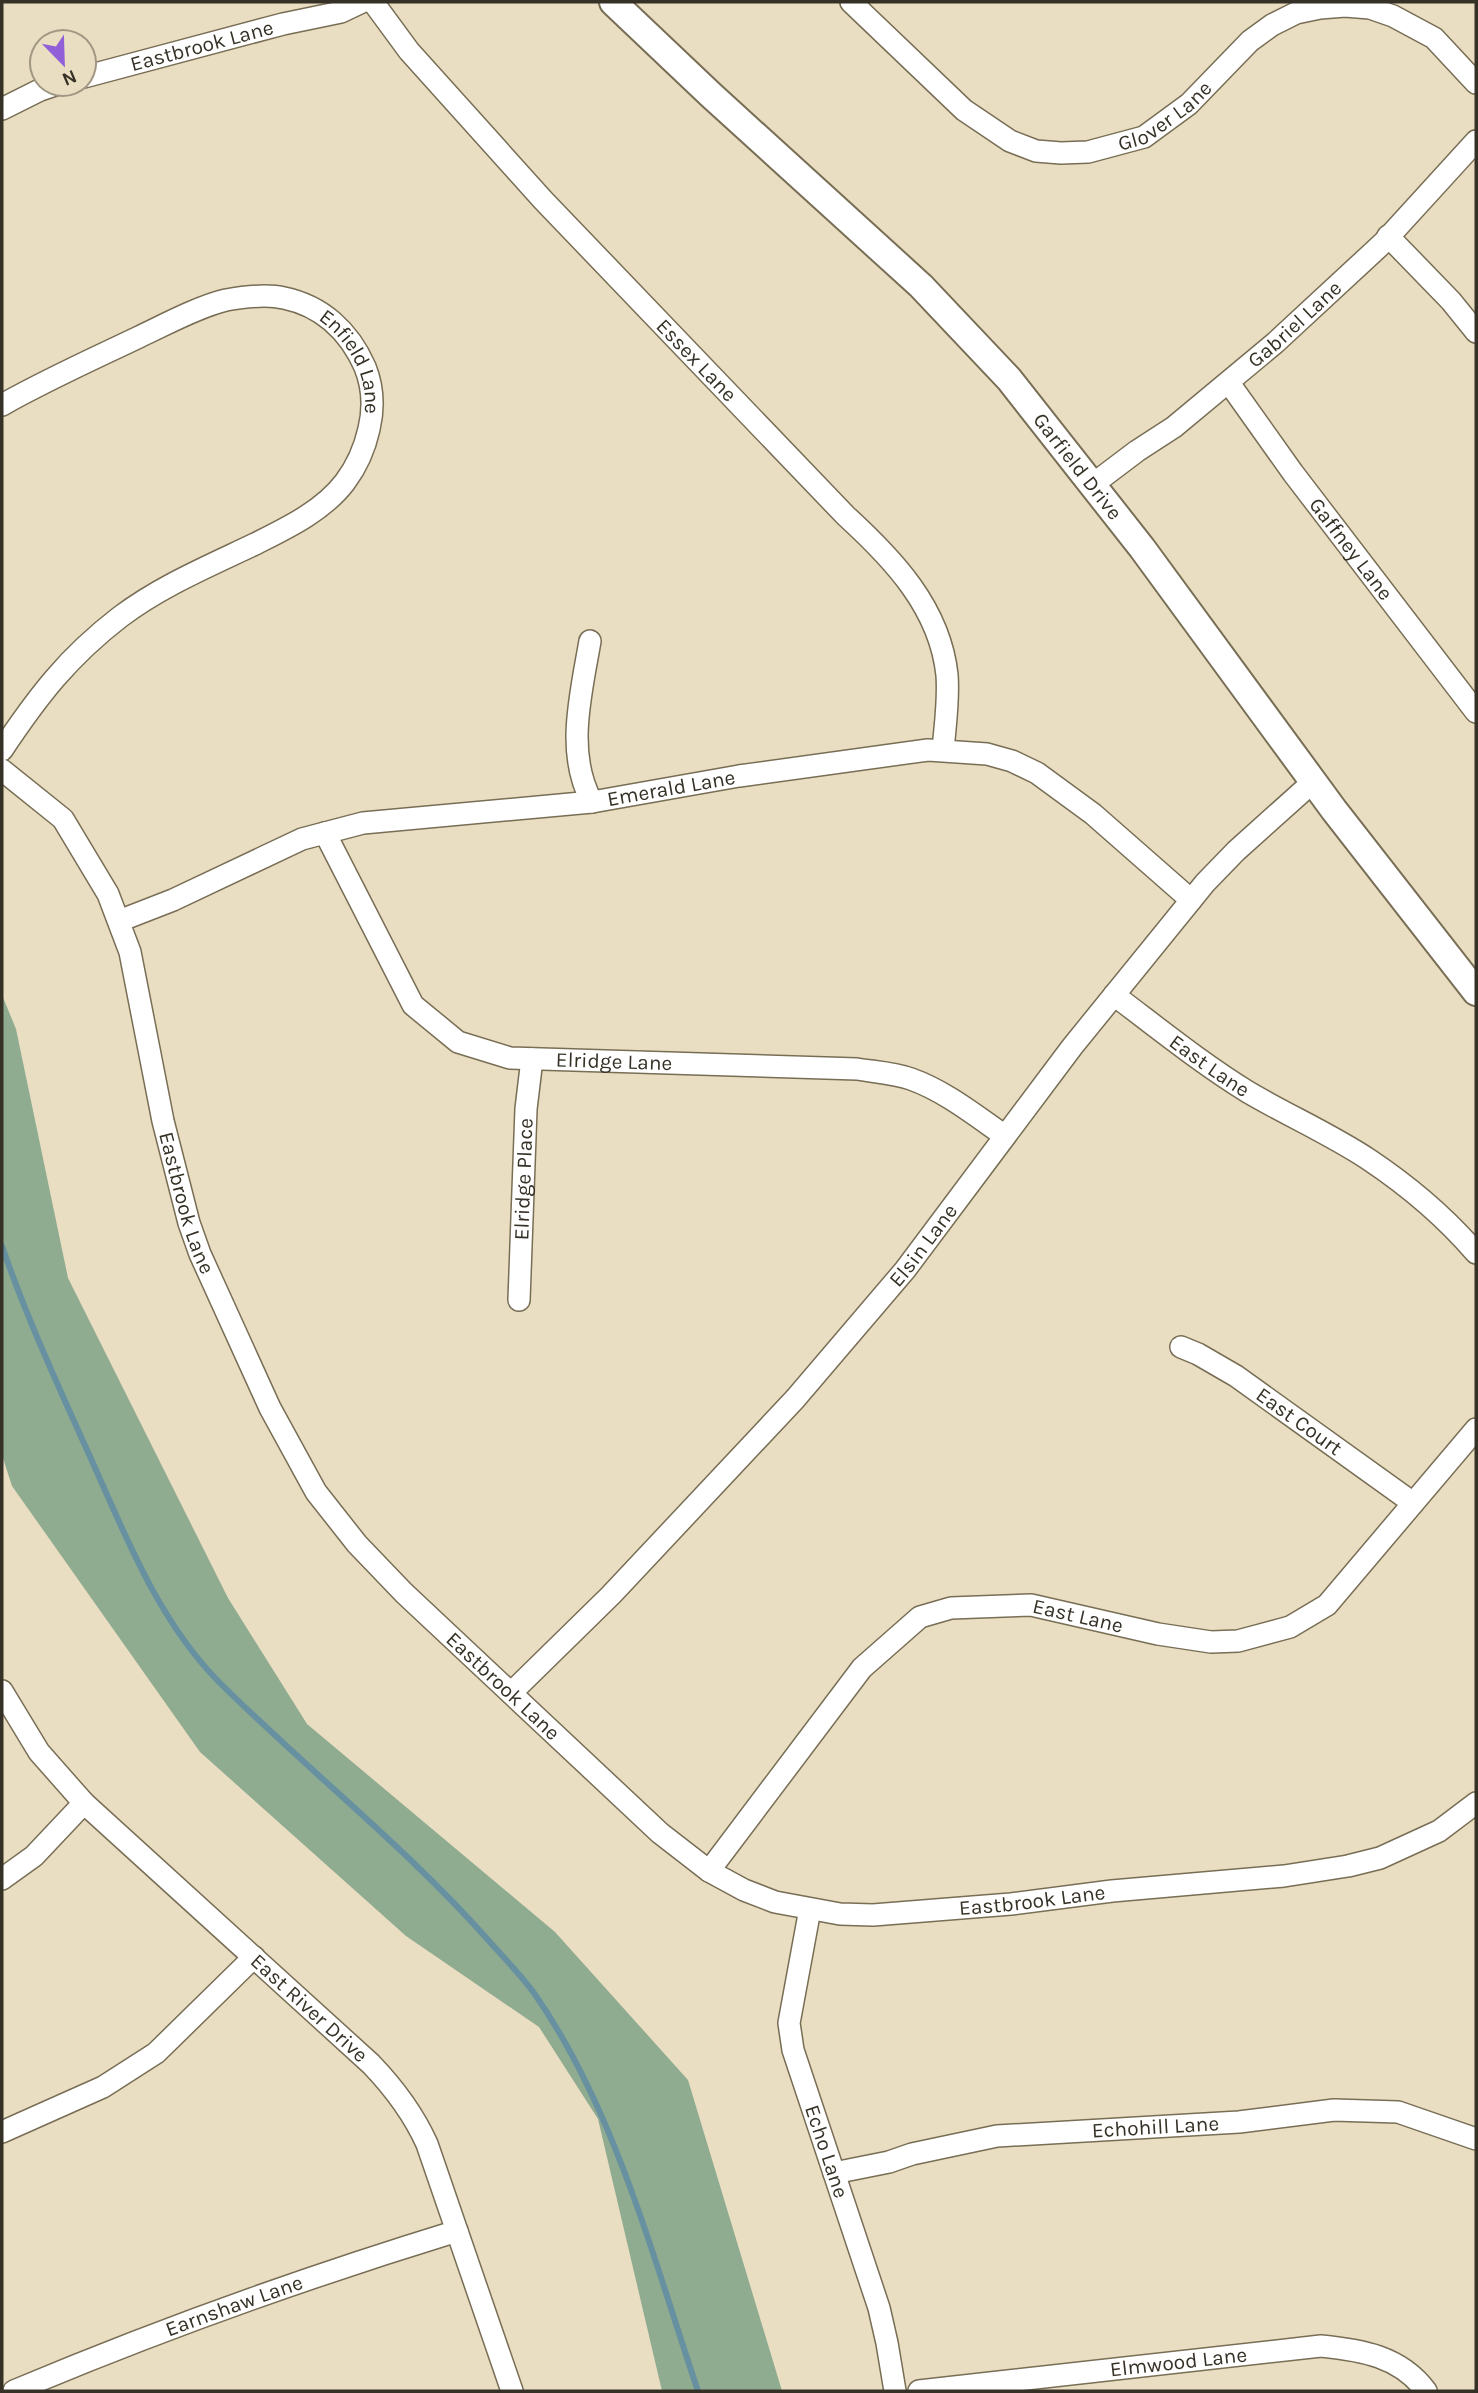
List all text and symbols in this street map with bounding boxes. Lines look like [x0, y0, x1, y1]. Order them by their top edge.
street label: Eastbrook Lane [128, 15, 276, 76]
north arrow [28, 28, 98, 98]
text: N [59, 65, 80, 91]
street label: Glover Lane [1115, 76, 1217, 155]
street label: Gabriel Lane [1243, 276, 1346, 373]
street label: Enfield Lane [315, 304, 384, 414]
street label: Essex Lane [651, 314, 742, 406]
street label: Garfield Drive [1028, 408, 1127, 524]
street label: Gaffney Lane [1304, 493, 1398, 605]
street label: Emerald Lane [605, 765, 737, 811]
street label: East Lane [1165, 1030, 1254, 1102]
street label: Elridge Lane [555, 1047, 673, 1075]
street label: Elridge Place [509, 1117, 538, 1241]
street label: Eastbrook Lane [154, 1129, 219, 1278]
street label: Elsin Lane [884, 1199, 962, 1292]
street label: East Court [1252, 1382, 1347, 1460]
street label: East Lane [1030, 1594, 1126, 1638]
street label: Eastbrook Lane [441, 1627, 565, 1745]
street label: Eastbrook Lane [958, 1880, 1107, 1920]
street label: East River Drive [246, 1949, 373, 2067]
street label: Echo Lane [800, 2102, 853, 2201]
street label: Echohill Lane [1091, 2111, 1220, 2142]
street label: Earnshaw Lane [162, 2270, 306, 2341]
street label: Elmwood Lane [1109, 2342, 1248, 2382]

